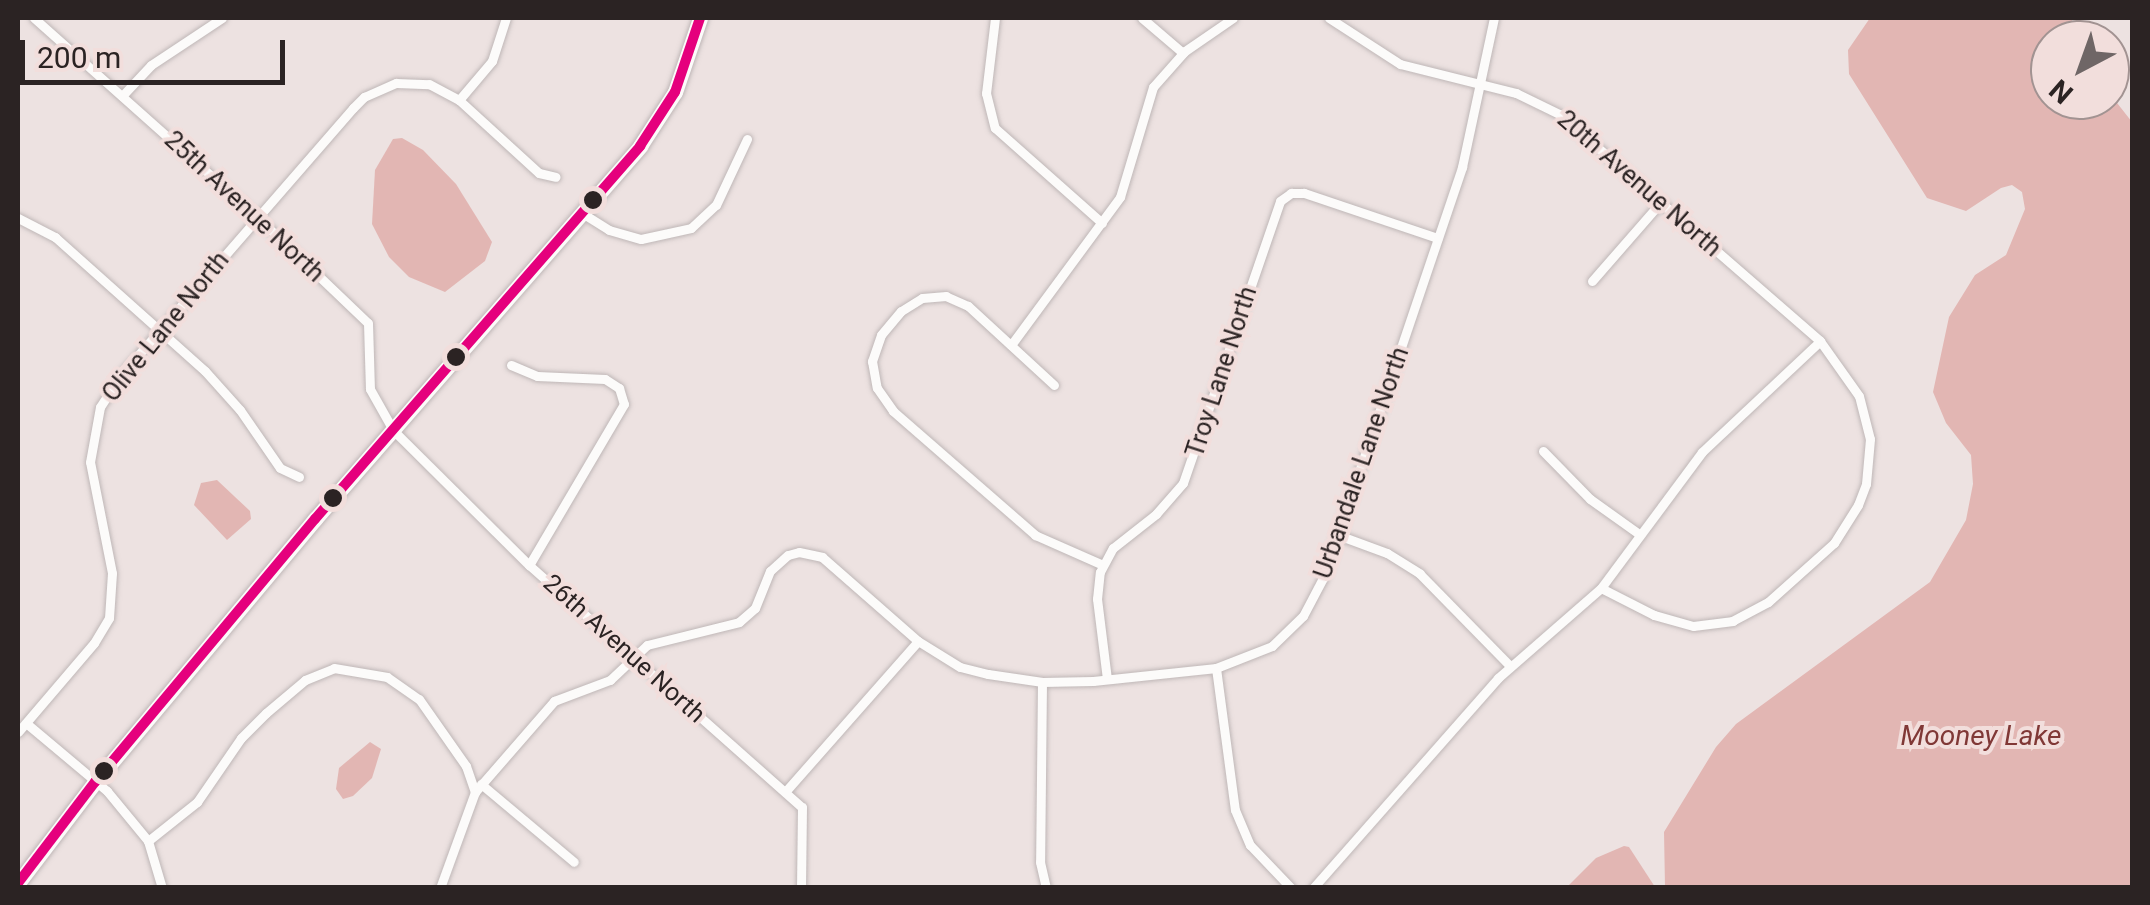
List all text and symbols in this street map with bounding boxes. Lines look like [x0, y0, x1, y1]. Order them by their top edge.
scale bar [25, 20, 290, 82]
north arrow [2030, 20, 2130, 120]
text: 200 m [37, 40, 121, 75]
text: N [2043, 73, 2080, 110]
street label: 20th Avenue North [1551, 105, 1727, 263]
street label: 25th Avenue North [158, 125, 330, 289]
unlabelled marker [583, 190, 603, 210]
street label: Olive Lane North [96, 246, 236, 408]
street label: Troy Lane North [1180, 283, 1264, 461]
street label: Urbandale Lane North [1308, 343, 1416, 583]
unlabelled marker [446, 347, 466, 367]
unlabelled marker [323, 488, 343, 508]
street label: 26th Avenue North [537, 568, 711, 730]
water label: Mooney Lake [1901, 719, 2061, 753]
unlabelled marker [94, 761, 114, 781]

